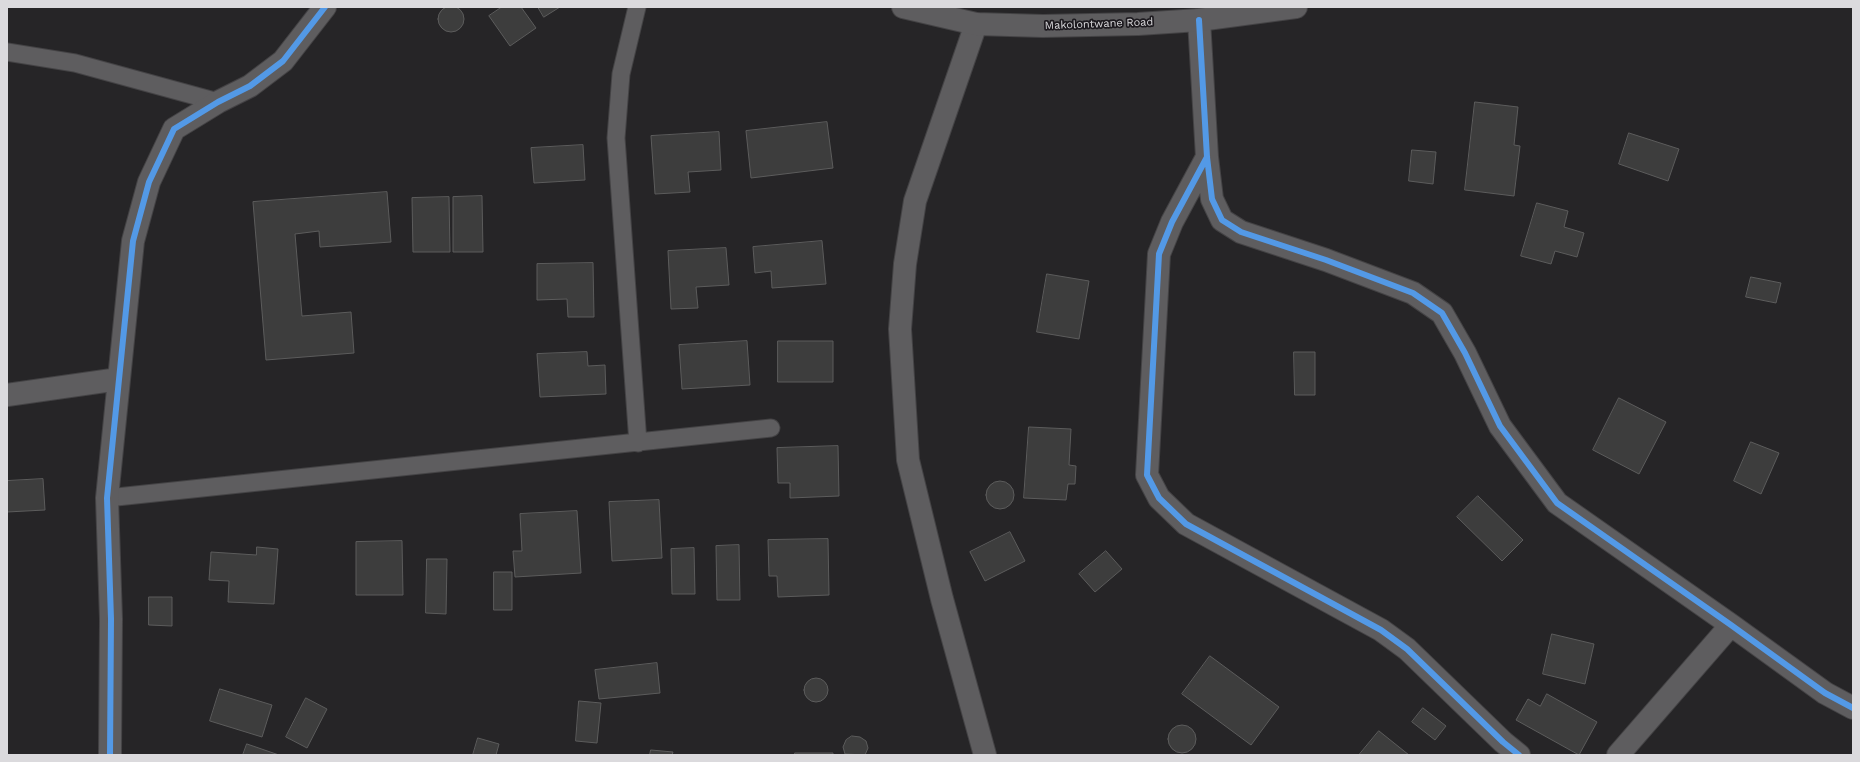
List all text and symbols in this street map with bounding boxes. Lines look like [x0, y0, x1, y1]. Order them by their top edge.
street label: Makolontwane Road [1045, 16, 1153, 32]

